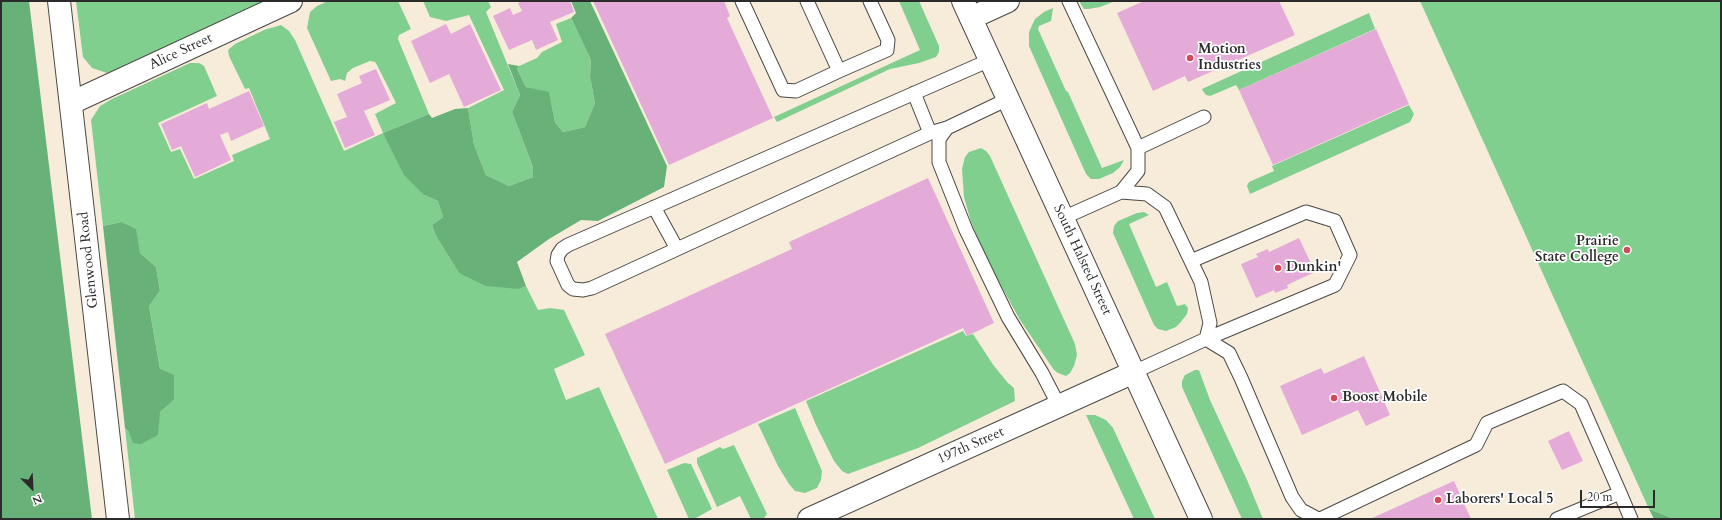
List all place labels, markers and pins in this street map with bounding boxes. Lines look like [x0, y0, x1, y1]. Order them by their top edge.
place label: Motion Industries [1198, 42, 1261, 74]
marker: Motion Industries [1185, 53, 1195, 63]
place label: Prairie State College [1535, 234, 1619, 266]
marker: Prairie State College [1622, 245, 1632, 255]
place label: Dunkin' [1286, 260, 1341, 276]
marker: Dunkin' [1273, 263, 1283, 273]
place label: Boost Mobile [1342, 390, 1428, 406]
marker: Boost Mobile [1329, 393, 1339, 403]
place label: Laborers' Local 5 [1446, 492, 1554, 508]
marker: Laborers' Local 5 [1433, 495, 1443, 505]

